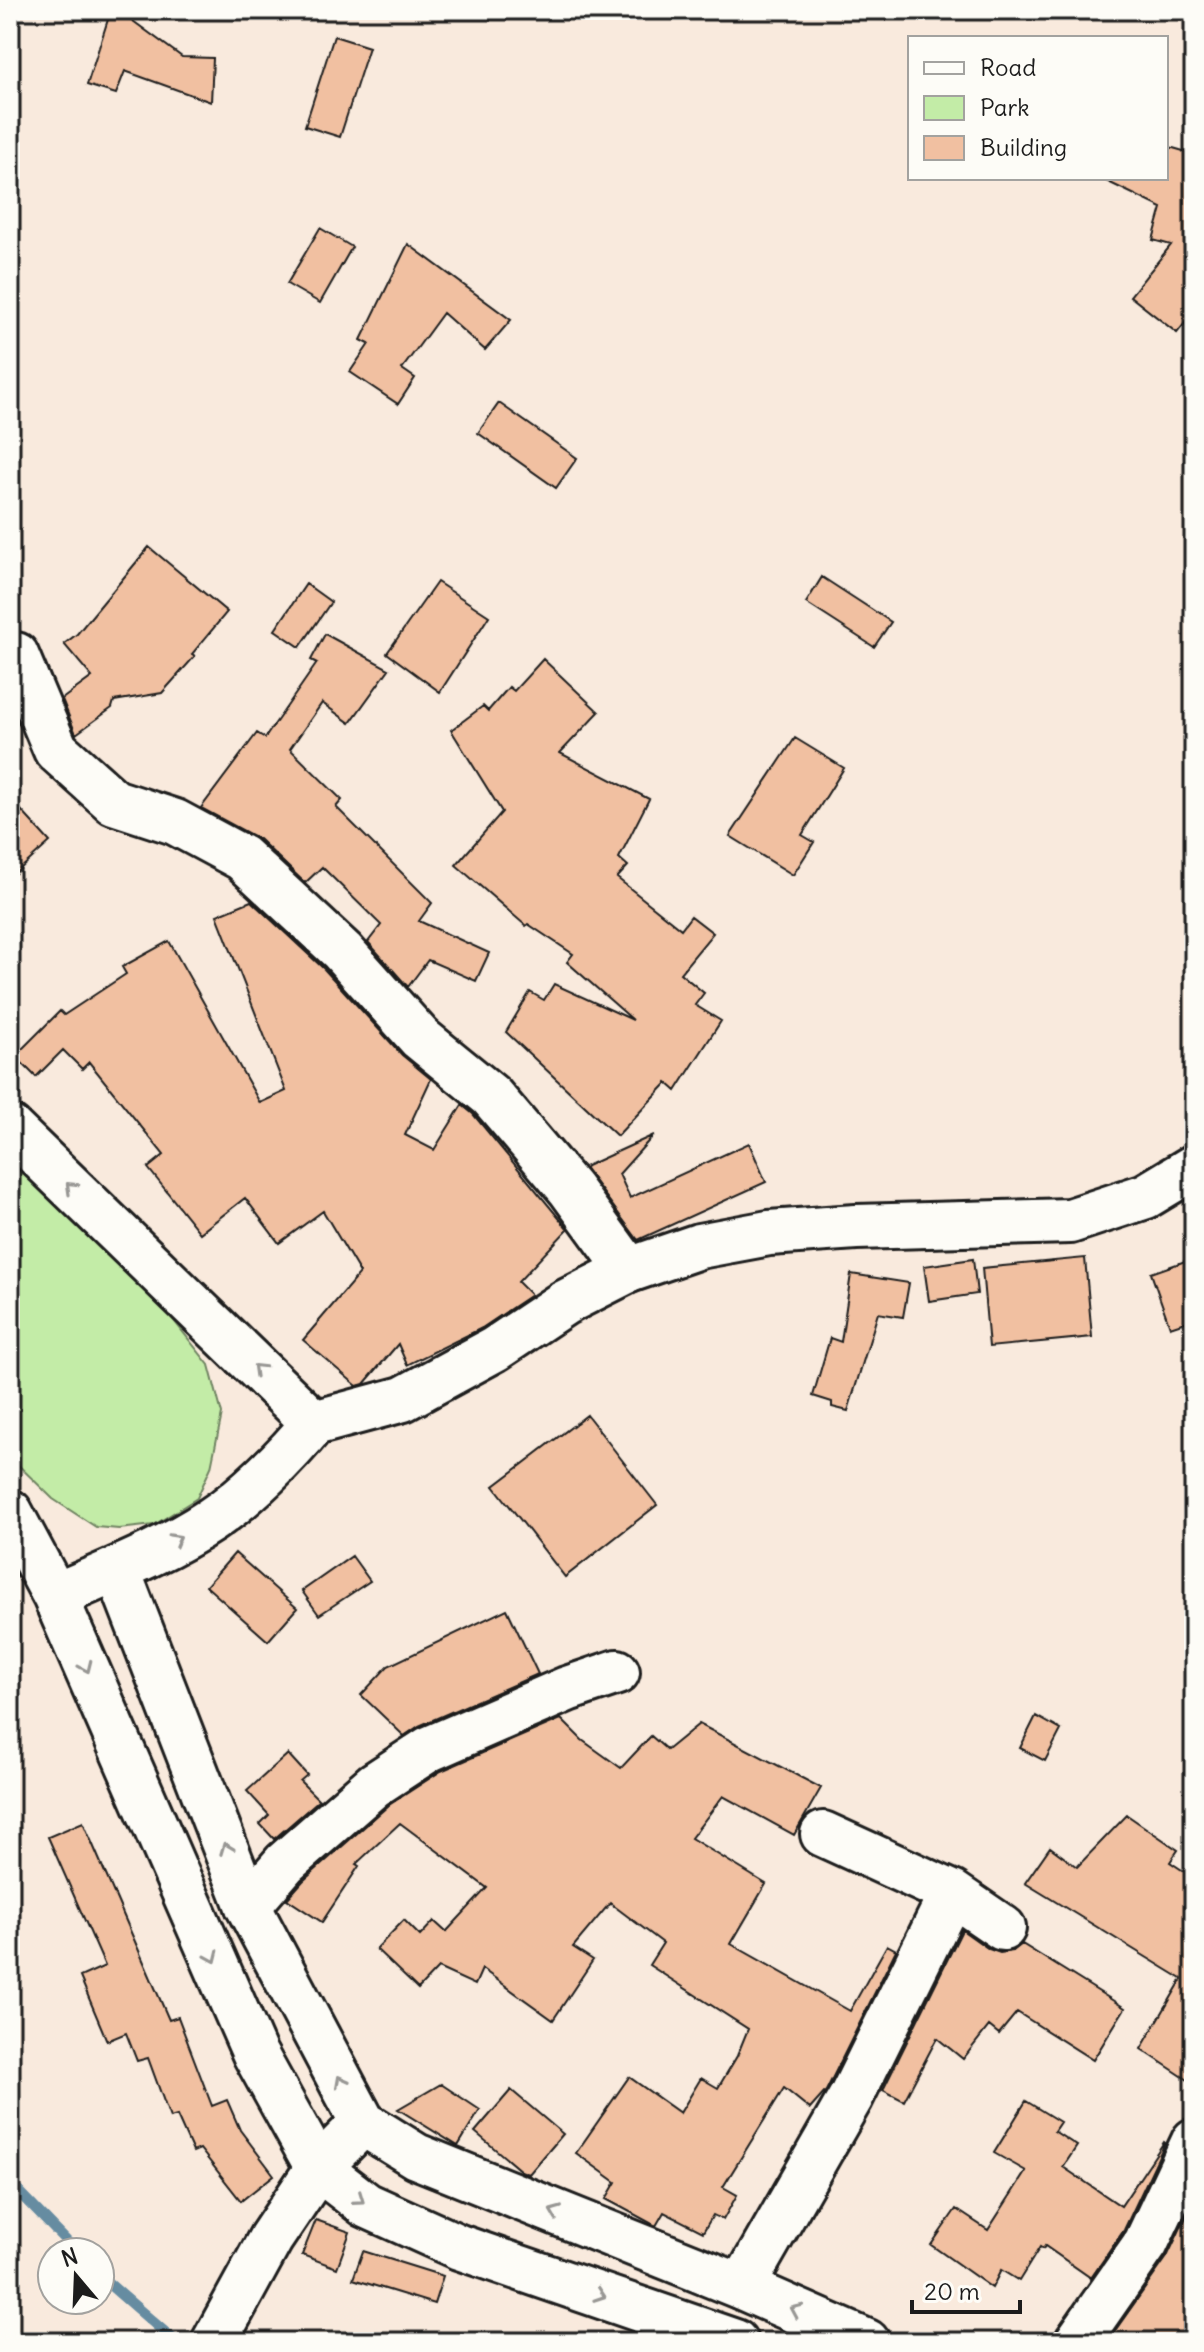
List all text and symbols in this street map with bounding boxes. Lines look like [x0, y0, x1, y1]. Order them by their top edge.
legend [908, 36, 1168, 180]
text: Road [980, 52, 1036, 82]
text: Park [980, 92, 1030, 122]
text: Building [980, 132, 1067, 162]
one-way arrow [66, 1182, 80, 1197]
one-way arrow [253, 1363, 267, 1378]
one-way arrow [168, 1533, 182, 1549]
one-way arrow [77, 1659, 93, 1673]
one-way arrow [219, 1842, 235, 1856]
one-way arrow [203, 1949, 219, 1963]
one-way arrow [335, 2075, 350, 2089]
one-way arrow [351, 2189, 365, 2204]
one-way arrow [549, 2205, 563, 2222]
north arrow [36, 2236, 116, 2316]
text: N [58, 2241, 81, 2273]
scale bar [912, 2264, 1020, 2314]
text: 20 m [924, 2276, 980, 2306]
one-way arrow [592, 2286, 606, 2302]
one-way arrow [790, 2304, 804, 2320]

